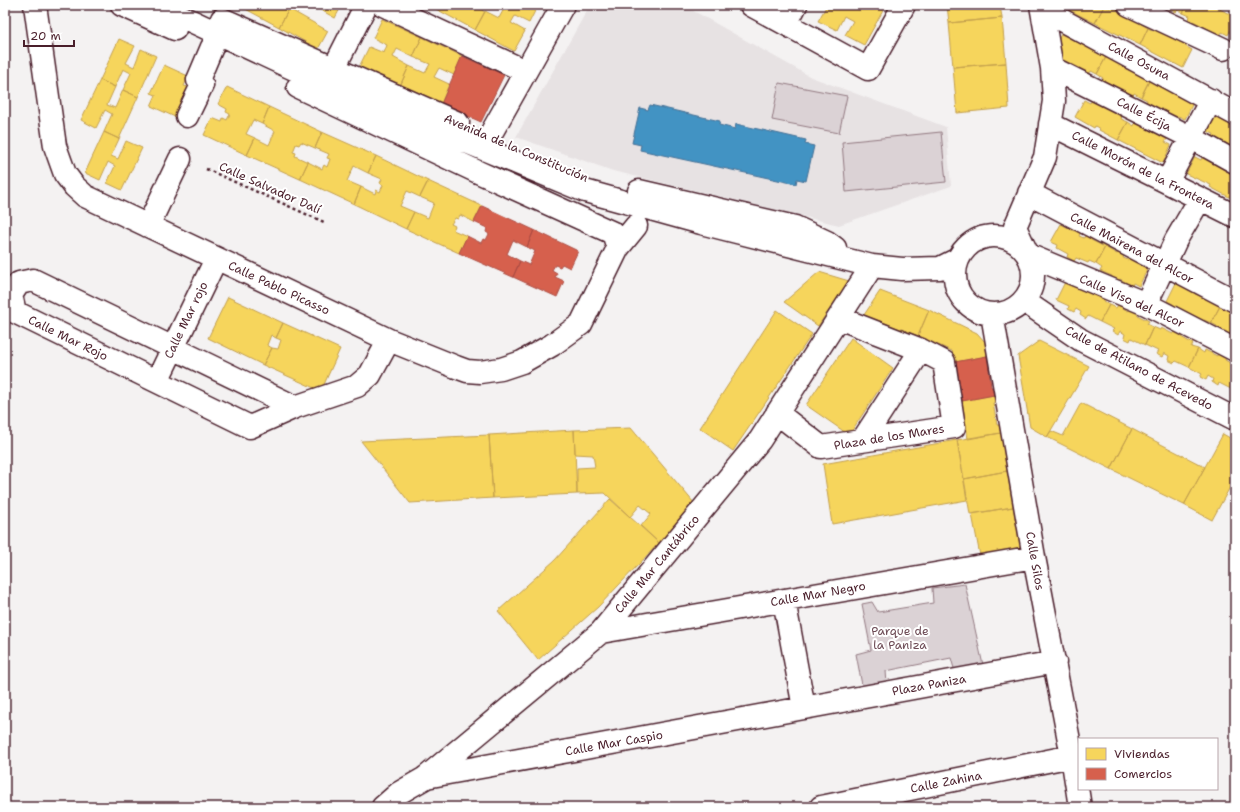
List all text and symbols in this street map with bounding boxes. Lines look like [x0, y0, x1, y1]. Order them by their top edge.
scale bar [24, 22, 74, 48]
text: 20 m [30, 28, 61, 44]
street label: Calle Osuna [1105, 38, 1173, 84]
street label: Calle Écija [1114, 93, 1175, 135]
street label: Avenida de la Constitución [441, 110, 591, 186]
street label: Calle Morón de la Frontera [1069, 127, 1217, 213]
street label: Calle Salvador Dalí [217, 158, 324, 218]
street label: Calle Mairena del Alcor [1067, 209, 1197, 288]
street label: Calle Pablo Picasso [226, 257, 332, 319]
street label: Calle Viso del Alcor [1077, 271, 1187, 332]
street label: Calle Mar rojo [160, 279, 212, 361]
street label: Calle Mar Rojo [26, 312, 110, 364]
street label: Calle de Atilano de Acevedo [1062, 322, 1216, 414]
street label: Plaza de los Mares [833, 420, 945, 454]
street label: Calle Mar Cantábrico [611, 511, 703, 617]
street label: Calle Silos [1022, 531, 1048, 592]
street label: Calle Mar Negro [769, 578, 867, 610]
park label: Parque de la Paniza [871, 623, 929, 653]
street label: Plaza Paniza [891, 671, 968, 699]
street label: Calle Mar Caspio [564, 727, 664, 759]
legend [1078, 738, 1218, 790]
text: Viviendas [1114, 746, 1170, 762]
text: Comercios [1114, 766, 1172, 782]
street label: Calle Zahina [909, 767, 984, 797]

